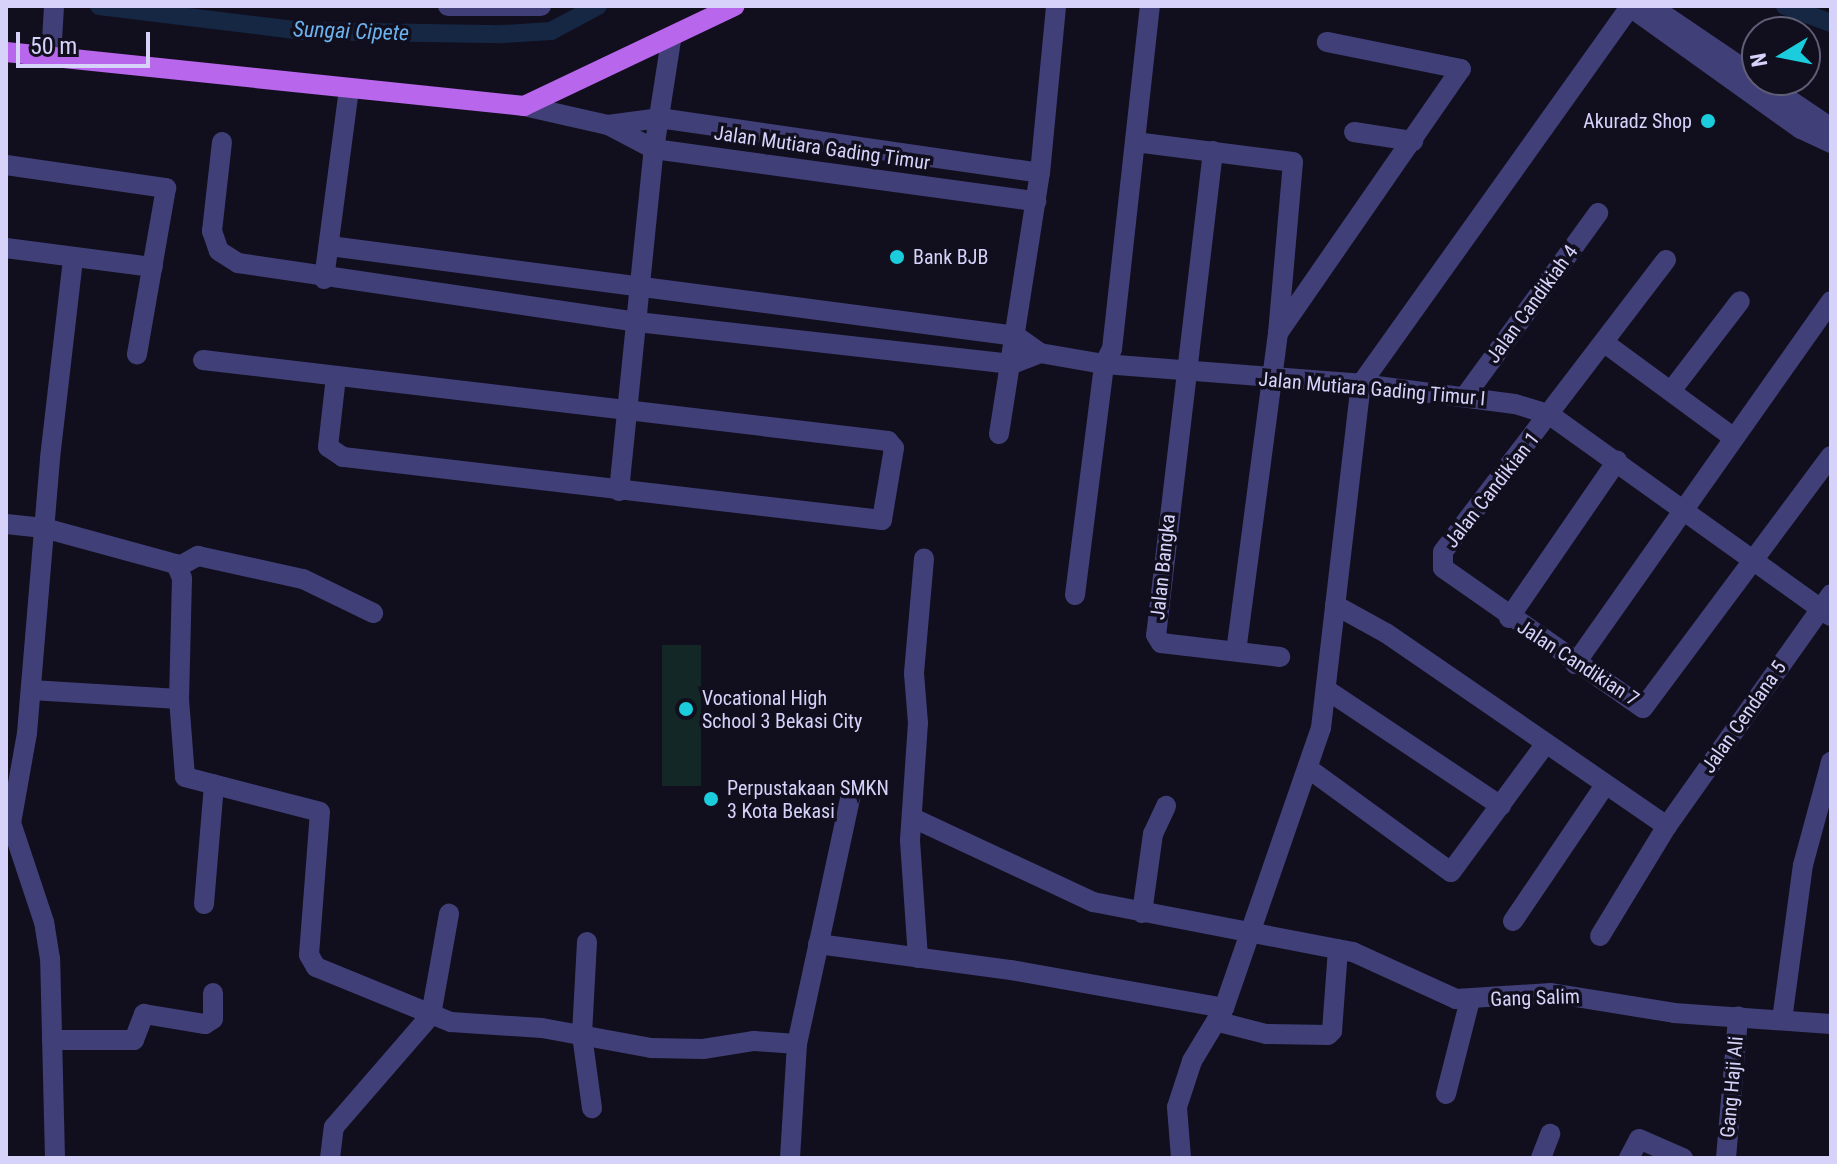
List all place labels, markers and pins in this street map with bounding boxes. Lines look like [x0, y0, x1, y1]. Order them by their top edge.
place label: Akuradz Shop [1583, 109, 1692, 133]
marker: Akuradz Shop [1699, 112, 1717, 130]
place label: Bank BJB [913, 245, 988, 269]
marker: Bank BJB [888, 248, 906, 266]
place label: Vocational High School 3 Bekasi City [702, 686, 862, 733]
marker: Vocational High School 3 Bekasi City [677, 700, 695, 718]
place label: Perpustakaan SMKN 3 Kota Bekasi [727, 776, 889, 823]
marker: Perpustakaan SMKN 3 Kota Bekasi [702, 790, 720, 808]

